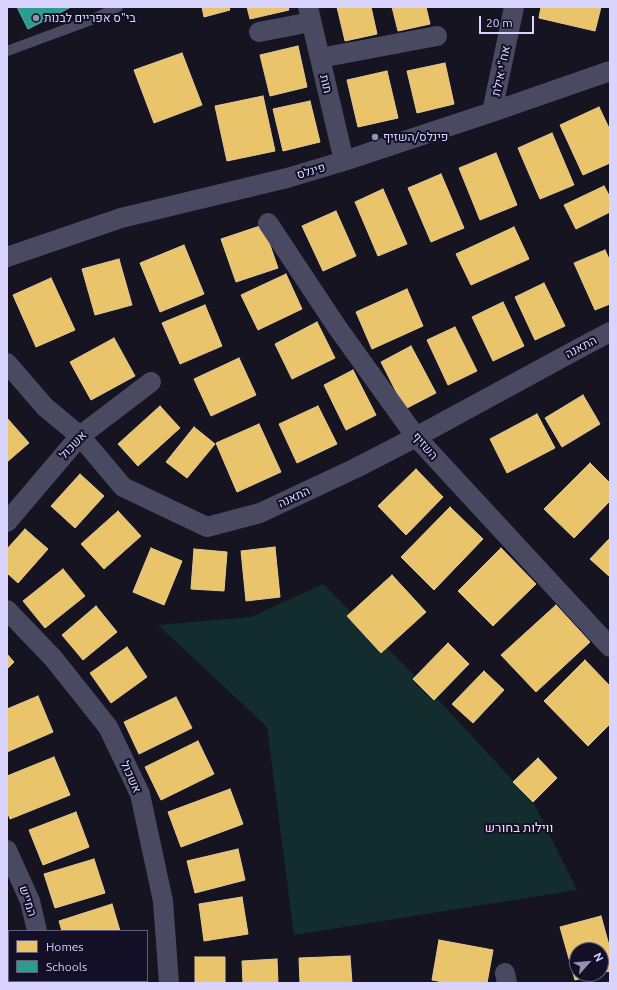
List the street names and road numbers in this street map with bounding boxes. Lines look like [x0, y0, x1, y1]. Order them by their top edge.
street label: אח"י אילת [489, 44, 513, 98]
street label: תות [317, 73, 335, 95]
street label: פינלס [295, 160, 327, 182]
street label: התאנה [563, 333, 599, 361]
street label: אשכול [56, 428, 90, 462]
street label: השזיף [409, 429, 441, 463]
street label: התאנה [276, 483, 312, 511]
street label: אשכול [118, 759, 144, 795]
street label: המייש [16, 884, 40, 918]

